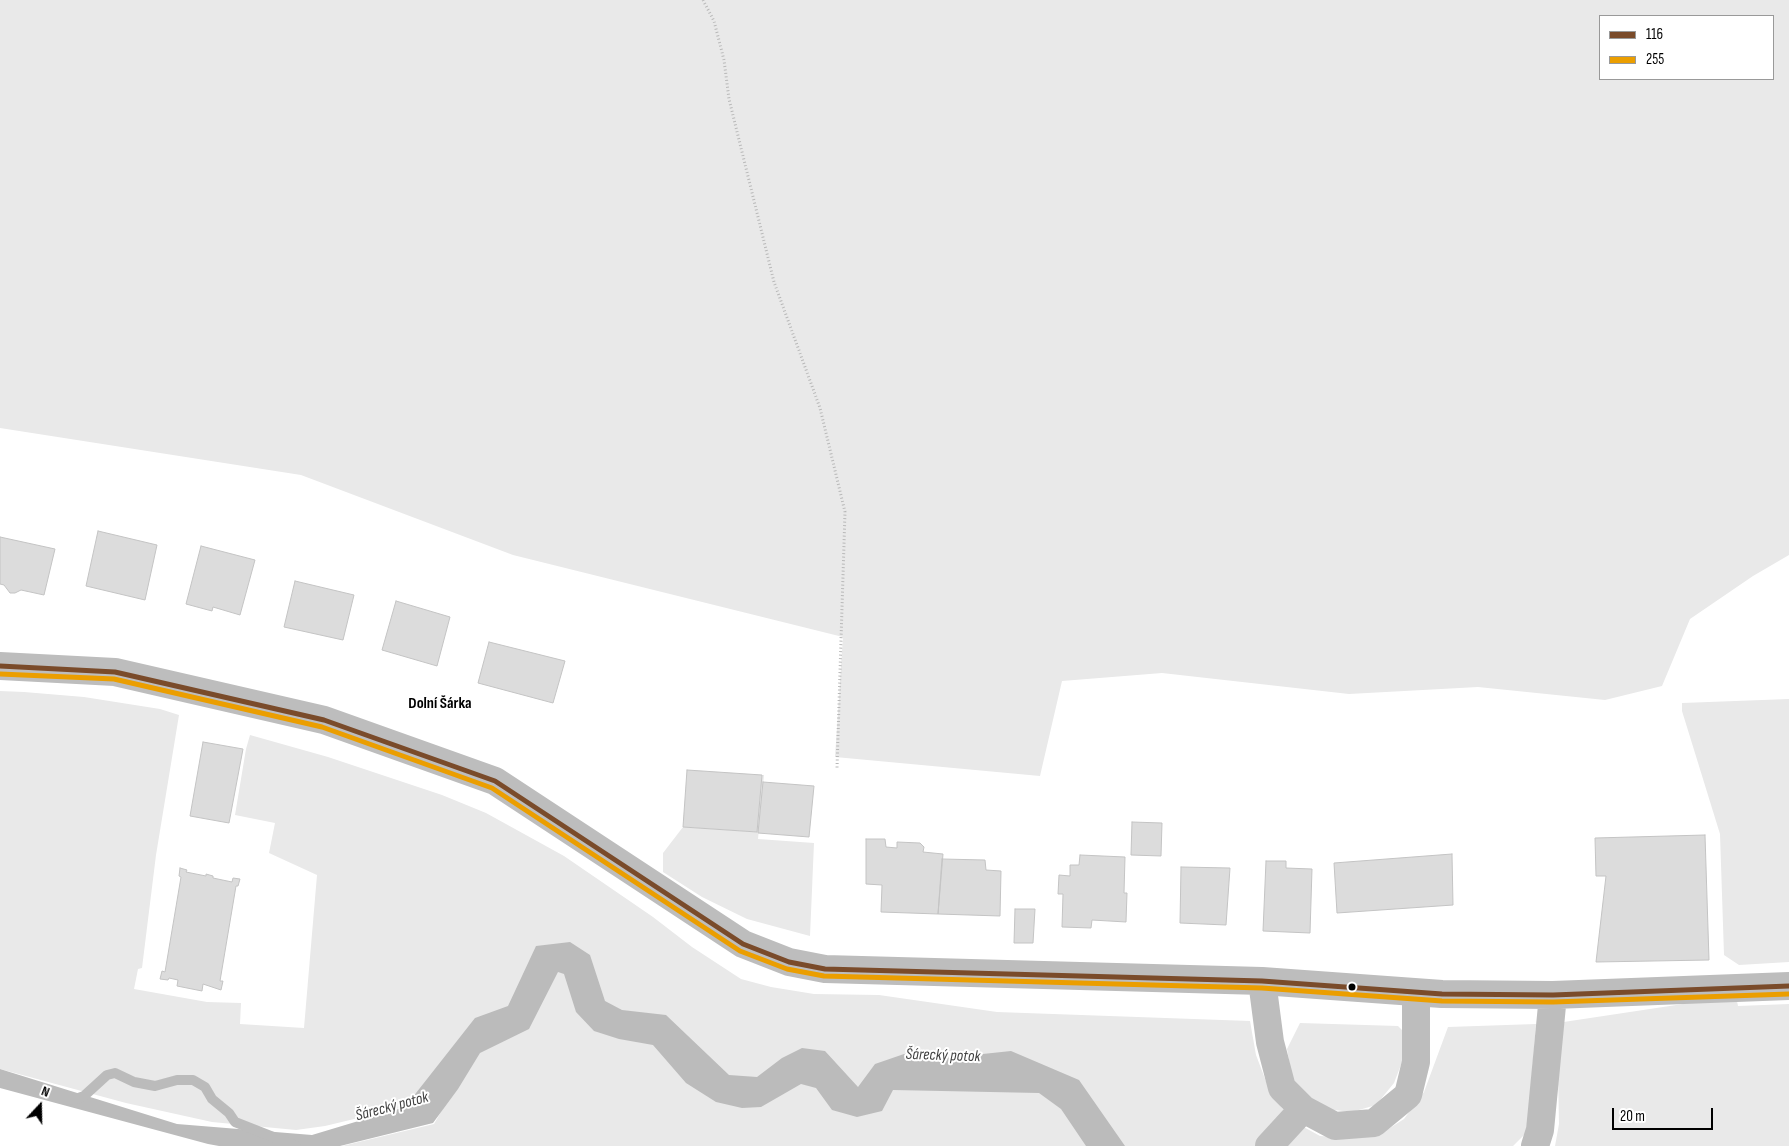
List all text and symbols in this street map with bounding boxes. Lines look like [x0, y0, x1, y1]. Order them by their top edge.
legend [1599, 15, 1774, 80]
text: 116 [1646, 25, 1663, 44]
text: 255 [1646, 50, 1664, 69]
district label: Dolní Šárka [408, 694, 472, 714]
unlabelled marker [1347, 982, 1357, 992]
water label: Šárecký potok [905, 1045, 981, 1067]
north arrow [15, 1081, 65, 1131]
text: N [39, 1082, 52, 1101]
water label: Šárecký potok [353, 1088, 431, 1126]
scale bar [1614, 1098, 1715, 1130]
text: 20 m [1620, 1107, 1645, 1126]

